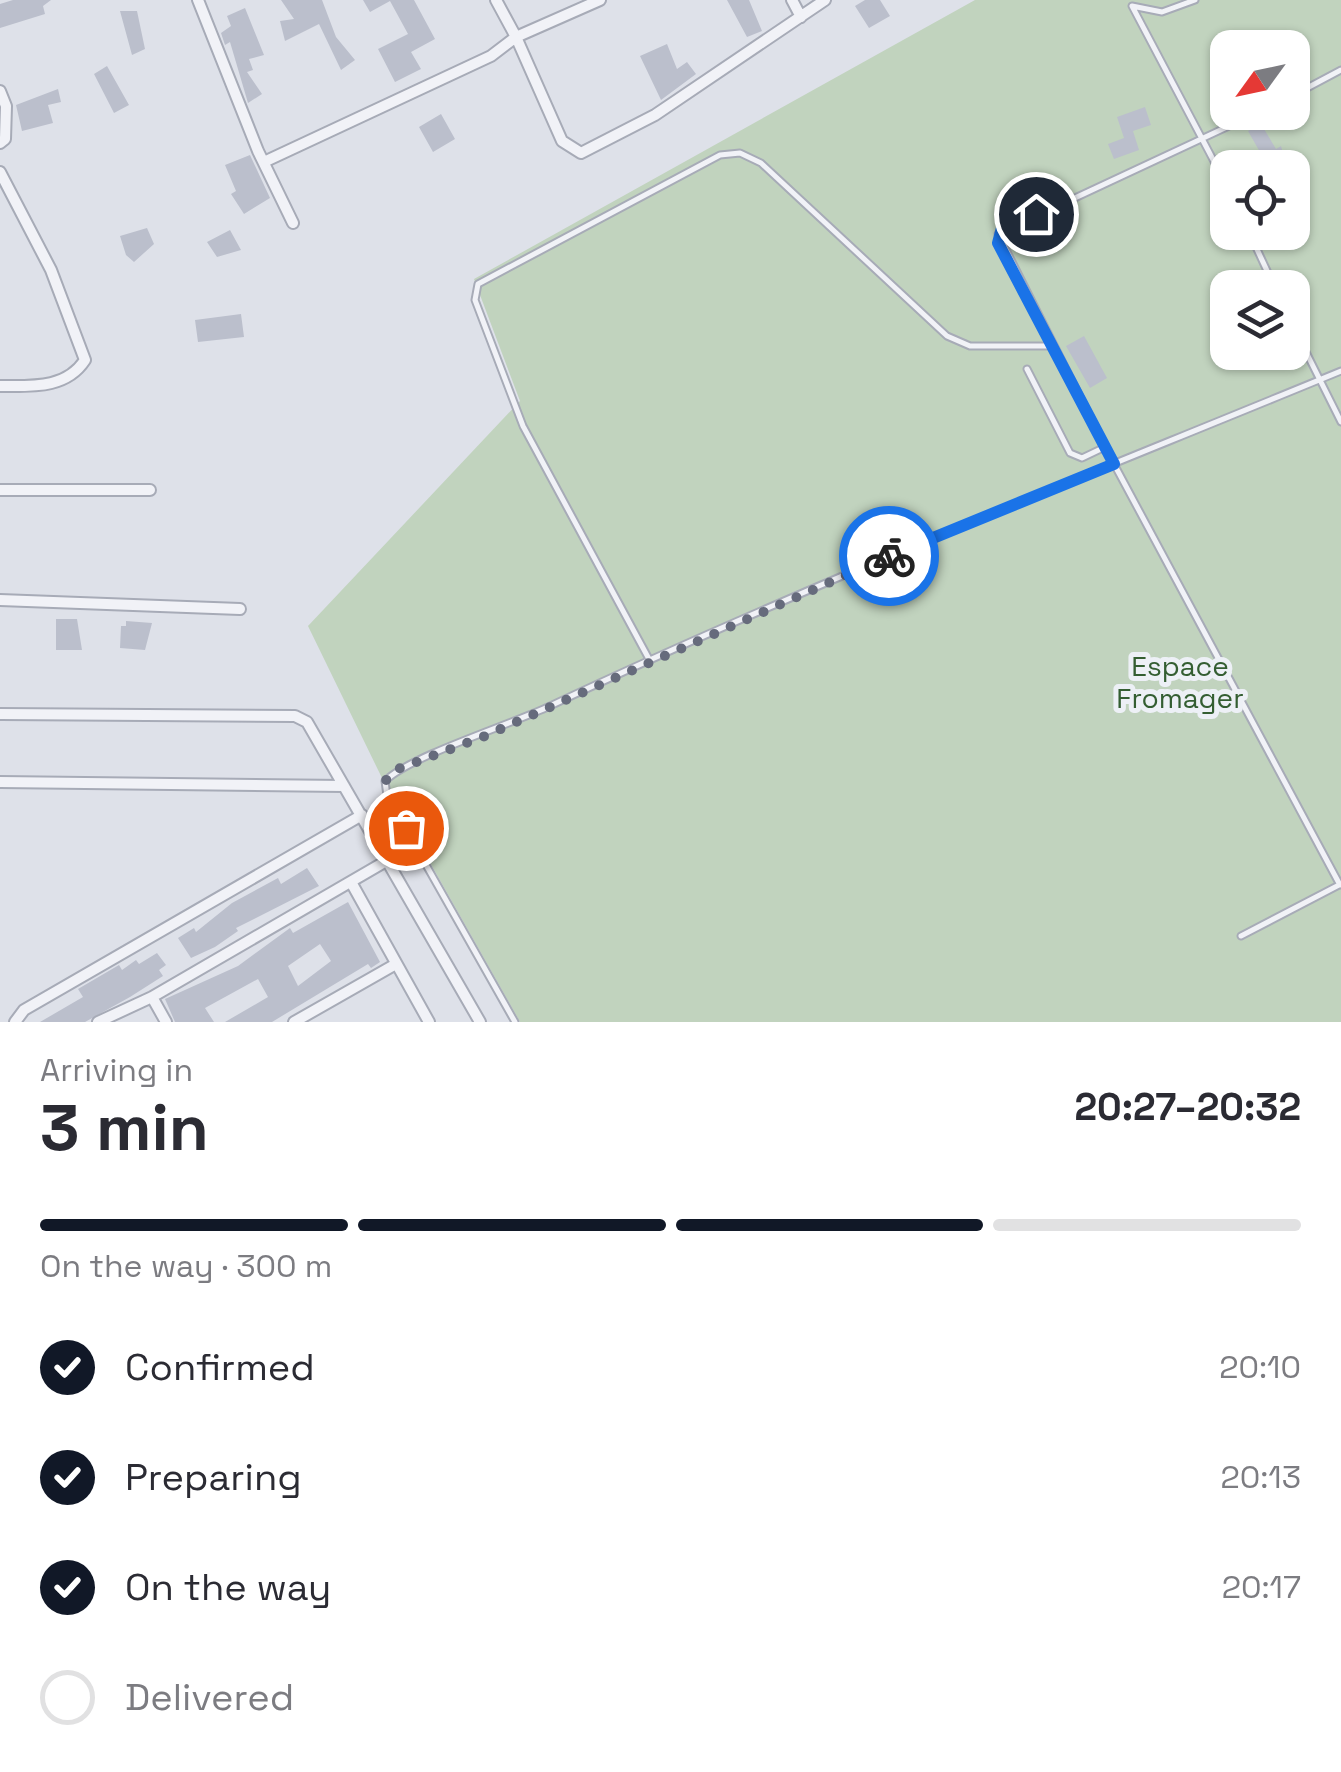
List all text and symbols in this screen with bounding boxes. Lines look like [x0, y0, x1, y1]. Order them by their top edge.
north arrow [1210, 30, 1310, 130]
map controls [1210, 30, 1310, 370]
button: locate [1210, 150, 1310, 250]
pin [994, 172, 1079, 257]
icon: home [1009, 187, 1064, 242]
button: layers [1210, 270, 1310, 370]
courier [839, 506, 939, 606]
icon: bike [862, 529, 917, 584]
park label: Espace Fromager [1116, 648, 1244, 716]
pin [364, 786, 449, 871]
icon: bag [379, 801, 434, 856]
text: Arriving in [40, 1050, 193, 1090]
text: 20:27–20:32 [1074, 1083, 1301, 1131]
text: 3 min [40, 1086, 209, 1169]
text: On the way · 300 m [40, 1246, 332, 1286]
icon: check [40, 1340, 95, 1395]
text: Confirmed [125, 1343, 315, 1391]
text: 20:10 [1219, 1347, 1301, 1387]
icon: check [40, 1450, 95, 1505]
text: Preparing [125, 1453, 302, 1501]
text: 20:13 [1220, 1457, 1301, 1497]
icon: check [40, 1560, 95, 1615]
text: On the way [125, 1563, 331, 1611]
text: 20:17 [1222, 1567, 1301, 1607]
text: Delivered [125, 1673, 294, 1721]

